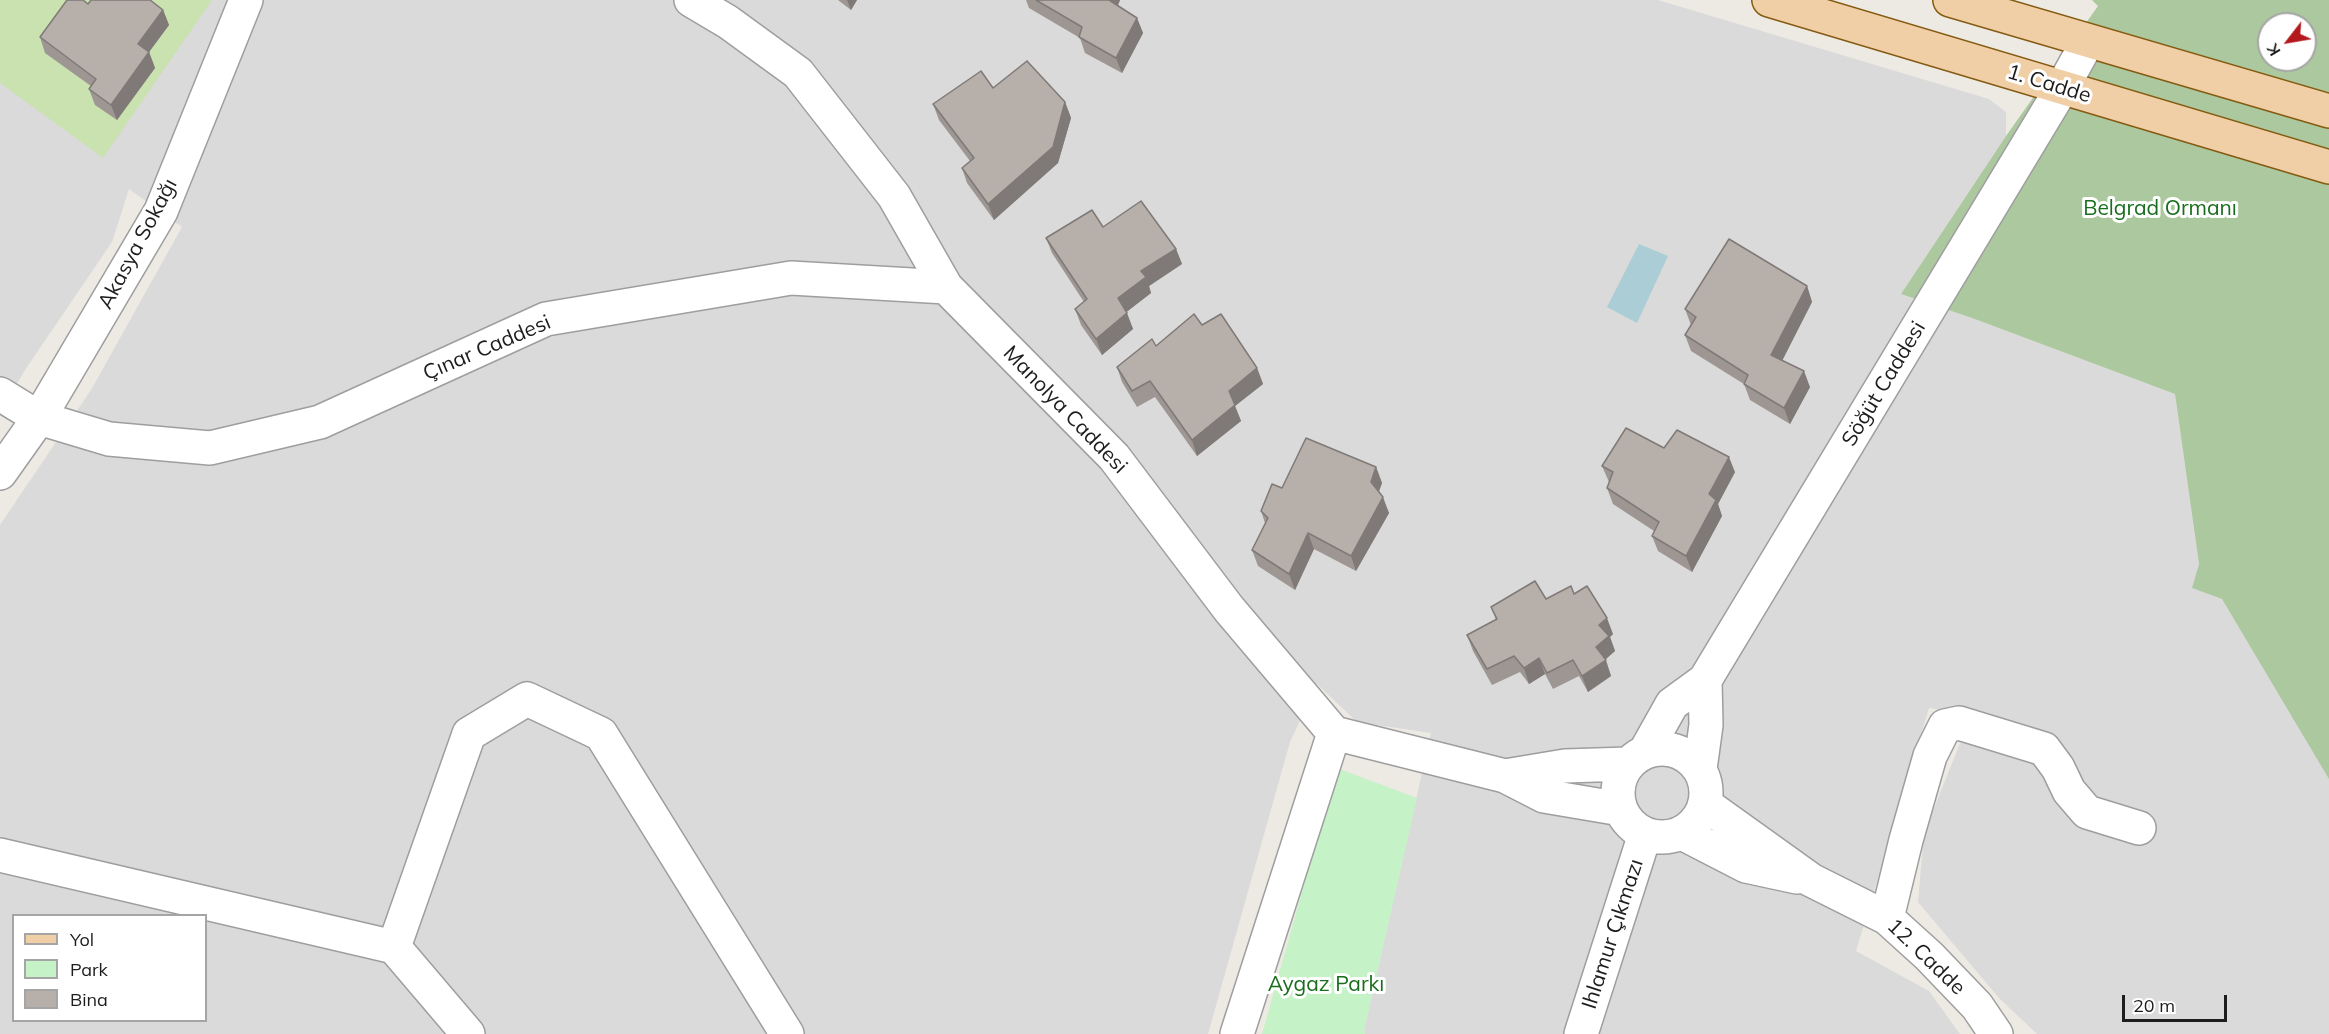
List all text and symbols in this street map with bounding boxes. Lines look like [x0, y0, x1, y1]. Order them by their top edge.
north arrow [2257, 12, 2317, 72]
text: K [2262, 41, 2285, 60]
street label: 1. Cadde [2004, 59, 2094, 109]
street label: Akasya Sokağı [93, 175, 183, 313]
park label: Belgrad Ormanı [2083, 196, 2237, 222]
street label: Çınar Caddesi [419, 310, 555, 386]
street label: Söğüt Caddesi [1837, 317, 1931, 451]
street label: Manolya Caddesi [998, 341, 1132, 479]
street label: Ihlamur Çıkmazı [1577, 856, 1649, 1012]
legend [12, 914, 207, 1022]
street label: 12. Cadde [1882, 914, 1970, 1000]
text: Yol [70, 928, 94, 951]
text: Park [70, 958, 108, 981]
park label: Aygaz Parkı [1268, 972, 1384, 998]
scale bar [2125, 983, 2230, 1021]
text: Bina [70, 988, 108, 1011]
text: 20 m [2133, 994, 2175, 1017]

